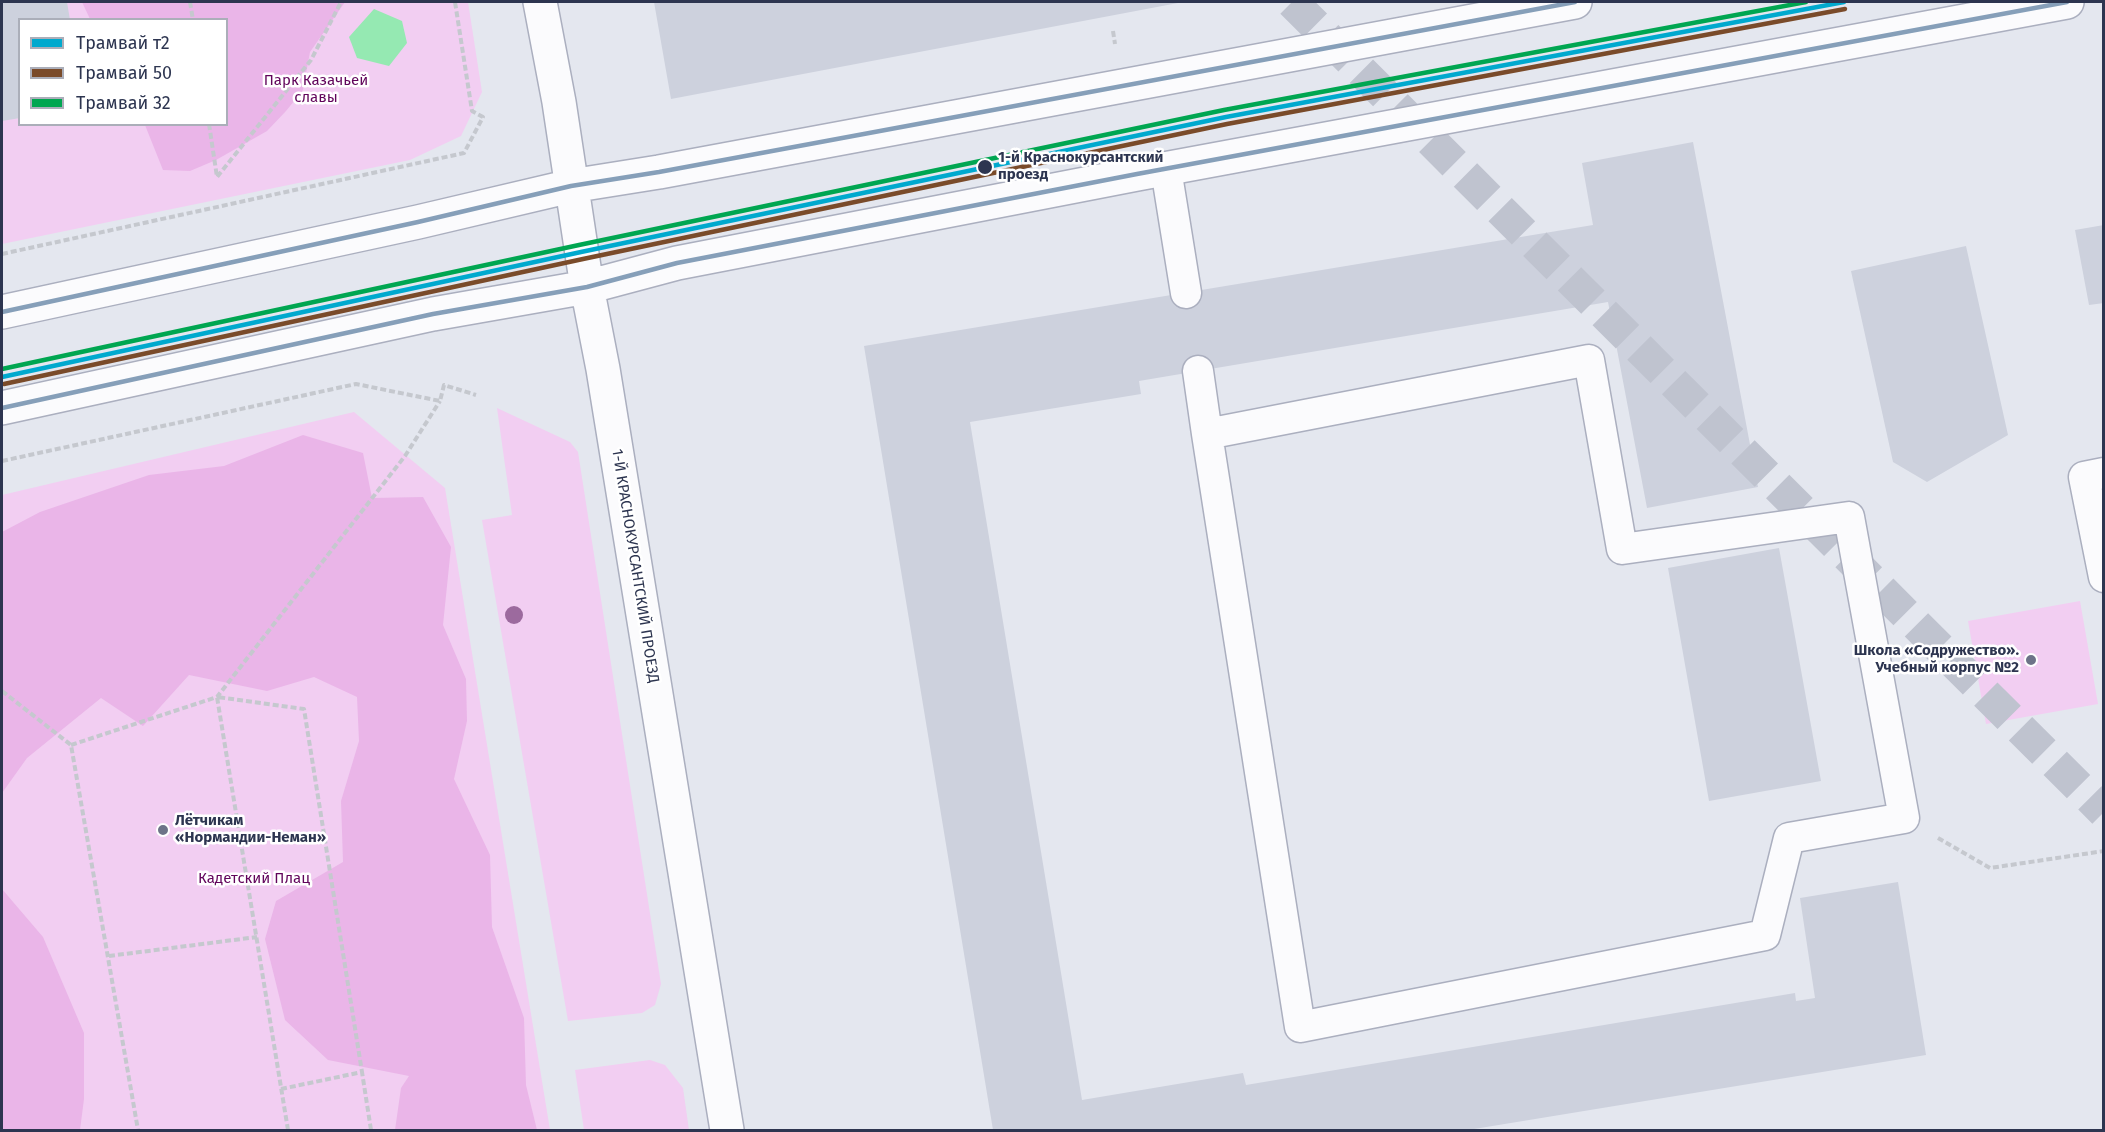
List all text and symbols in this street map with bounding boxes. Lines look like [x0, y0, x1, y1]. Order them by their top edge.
legend [18, 18, 228, 126]
text: Трамвай т2 [76, 32, 170, 54]
text: Трамвай 50 [76, 62, 172, 84]
park label: Парк Казачьей славы [264, 72, 368, 107]
text: Трамвай 32 [76, 92, 171, 114]
place label: 1-й Краснокурсантский проезд [998, 149, 1163, 184]
marker: 1-й Краснокурсантский проезд [976, 158, 994, 176]
street label: 1-Й КРАСНОКУРСАНТСКИЙ ПРОЕЗД [608, 448, 662, 684]
place label: Школа «Содружество». Учебный корпус №2 [1854, 642, 2019, 677]
marker: Школа «Содружество». Учебный корпус №2 [2024, 653, 2038, 667]
place label: Лётчикам «Нормандии-Неман» [175, 812, 326, 847]
marker: Лётчикам «Нормандии-Неман» [156, 823, 170, 837]
park label: Кадетский Плац [198, 870, 310, 888]

